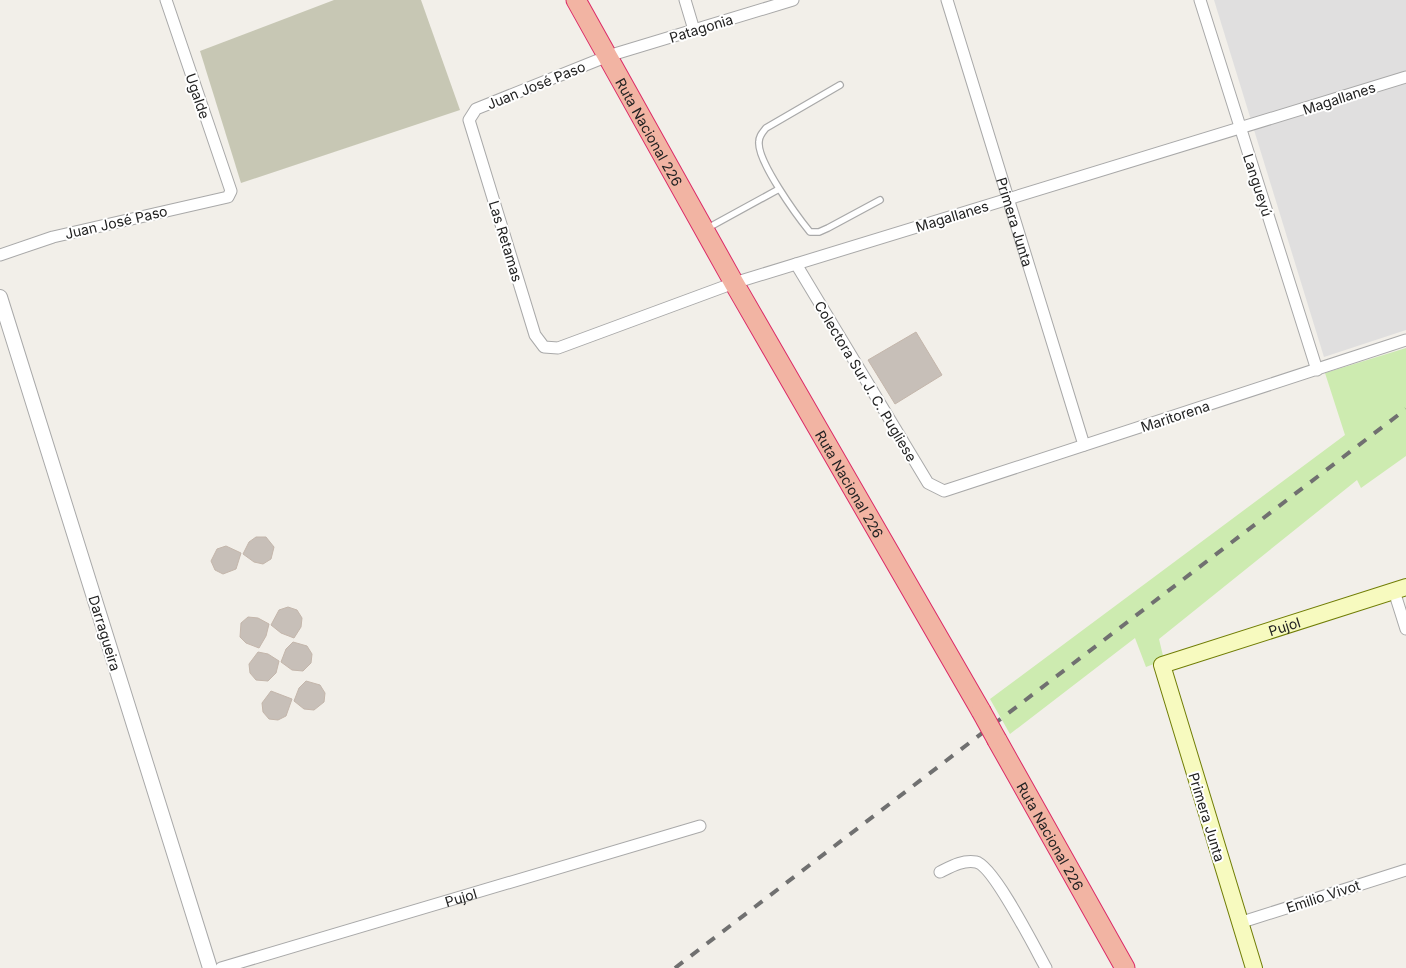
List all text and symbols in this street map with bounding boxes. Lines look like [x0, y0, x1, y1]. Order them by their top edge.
street label: Patagonia [667, 10, 735, 46]
street label: Juan José Paso [484, 57, 588, 113]
street label: Ugalde [182, 71, 214, 121]
street label: Ruta Nacional 226 [613, 75, 687, 189]
street label: Magallanes [1301, 78, 1377, 118]
street label: Langueyú [1240, 151, 1276, 219]
street label: Primera Junta [994, 175, 1037, 268]
street label: Magallanes [913, 197, 991, 235]
street label: Las Retamas [486, 198, 526, 284]
street label: Juan José Paso [63, 202, 169, 242]
street label: Colectora Sur J. C. Pugliese [811, 298, 921, 464]
street label: Maritorena [1138, 397, 1212, 435]
street label: Ruta Nacional 226 [812, 427, 888, 541]
street label: Darragueira [85, 593, 125, 673]
street label: Pujol [1266, 613, 1302, 639]
street label: Primera Junta [1185, 770, 1229, 864]
street label: Ruta Nacional 226 [1014, 779, 1088, 893]
street label: Emilio Vivot [1284, 876, 1363, 916]
street label: Pujol [443, 884, 479, 910]

